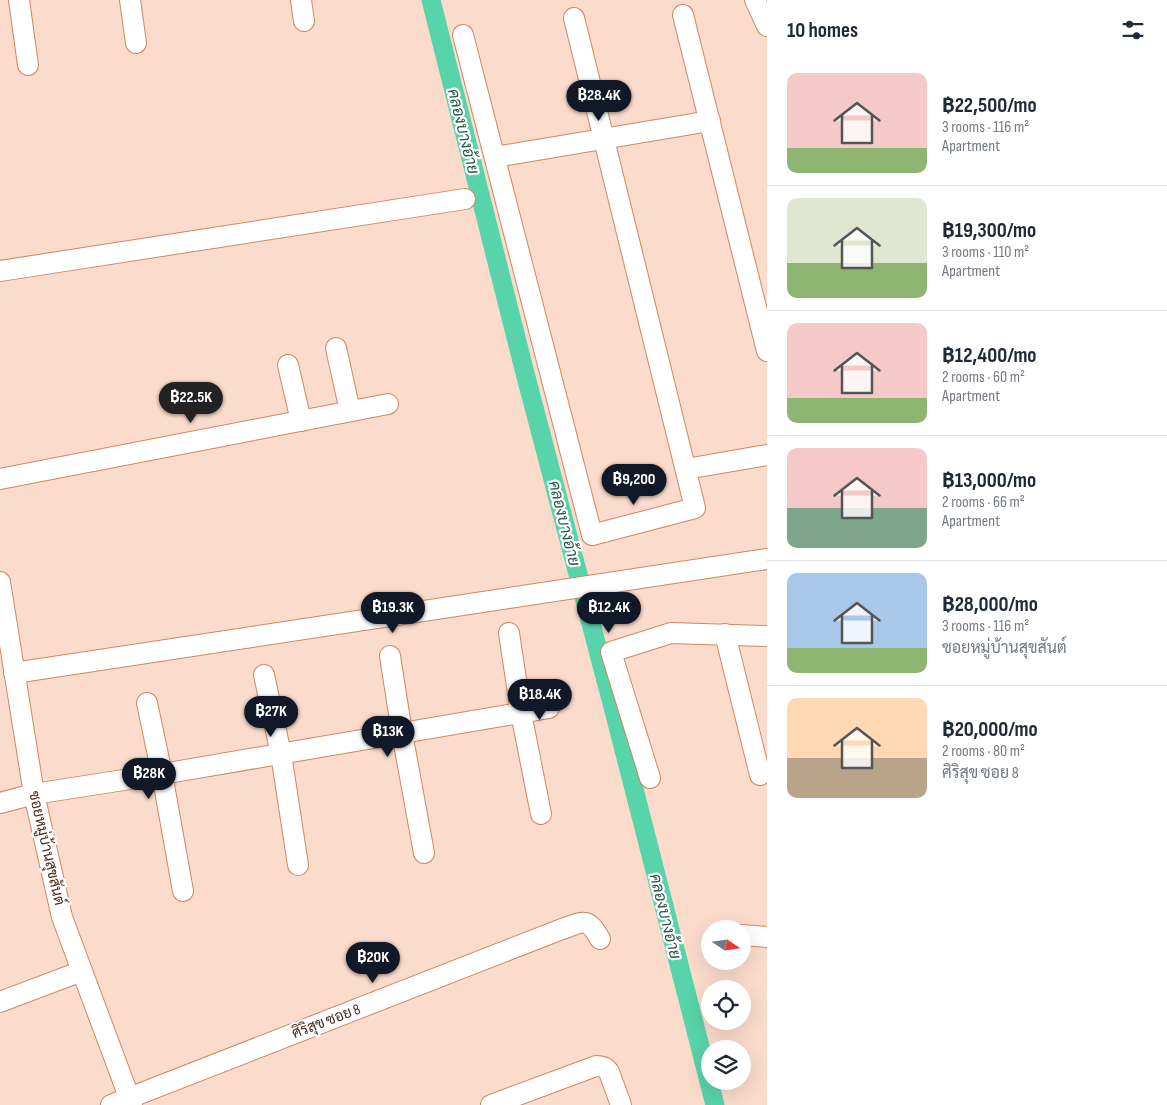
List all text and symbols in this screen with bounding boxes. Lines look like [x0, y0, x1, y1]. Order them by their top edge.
icon: filters [1119, 16, 1147, 44]
text: 10 homes [787, 18, 858, 43]
pin: ฿28.4K [558, 80, 640, 122]
water label: คลองบางอ้าย [443, 86, 485, 176]
text: ฿28.4K [577, 86, 621, 105]
icon: home [827, 93, 887, 153]
text: ฿22,500/mo [942, 93, 1037, 118]
text: 3 rooms · 116 m² [942, 118, 1029, 137]
text: Apartment [942, 137, 1000, 156]
icon: home [827, 218, 887, 278]
text: ฿19,300/mo [942, 218, 1036, 243]
text: 3 rooms · 110 m² [942, 243, 1029, 262]
text: Apartment [942, 262, 1000, 281]
icon: home [827, 343, 887, 403]
text: ฿12,400/mo [942, 343, 1037, 368]
text: 2 rooms · 60 m² [942, 368, 1025, 387]
pin: ฿22.5K [150, 382, 232, 424]
text: Apartment [942, 387, 1000, 406]
text: ฿22.5K [170, 388, 212, 407]
pin: ฿9,200 [593, 464, 675, 506]
icon: home [827, 468, 887, 528]
text: ฿13,000/mo [942, 468, 1036, 493]
text: ฿9,200 [613, 470, 655, 489]
water label: คลองบางอ้าย [544, 478, 586, 568]
text: 2 rooms · 66 m² [942, 493, 1025, 512]
text: Apartment [942, 512, 1000, 531]
pin: ฿19.3K [352, 592, 434, 634]
pin: ฿12.4K [568, 592, 650, 634]
text: ฿28,000/mo [942, 592, 1038, 617]
icon: home [827, 593, 887, 653]
text: ฿19.3K [372, 598, 414, 617]
text: ฿12.4K [588, 598, 630, 617]
text: 3 rooms · 116 m² [942, 617, 1029, 636]
text: ซอยหมู่บ้านสุขสันต์ [942, 639, 1067, 658]
pin: ฿18.4K [499, 678, 581, 721]
text: ฿18.4K [519, 685, 561, 704]
pin: ฿27K [241, 696, 301, 738]
text: ฿27K [255, 702, 287, 721]
pin: ฿13K [358, 716, 418, 758]
text: ฿20,000/mo [942, 717, 1038, 742]
icon: home [827, 718, 887, 778]
text: ฿13K [373, 722, 403, 741]
text: 2 rooms · 80 m² [942, 742, 1025, 761]
pin: ฿28K [119, 758, 179, 800]
text: ฿28K [133, 764, 165, 783]
text: ศิริสุข ซอย 8 [942, 764, 1019, 783]
street label: ซอยหมู่บ้านสุขสันต์ [23, 789, 70, 907]
water label: คลองบางอ้าย [645, 871, 687, 961]
north arrow [701, 920, 751, 970]
map controls [701, 920, 751, 1090]
pin: ฿20K [343, 942, 403, 984]
text: ฿20K [357, 948, 389, 967]
button: locate [701, 980, 751, 1030]
street label: ศิริสุข ซอย 8 [289, 1000, 363, 1044]
button: layers [701, 1040, 751, 1090]

